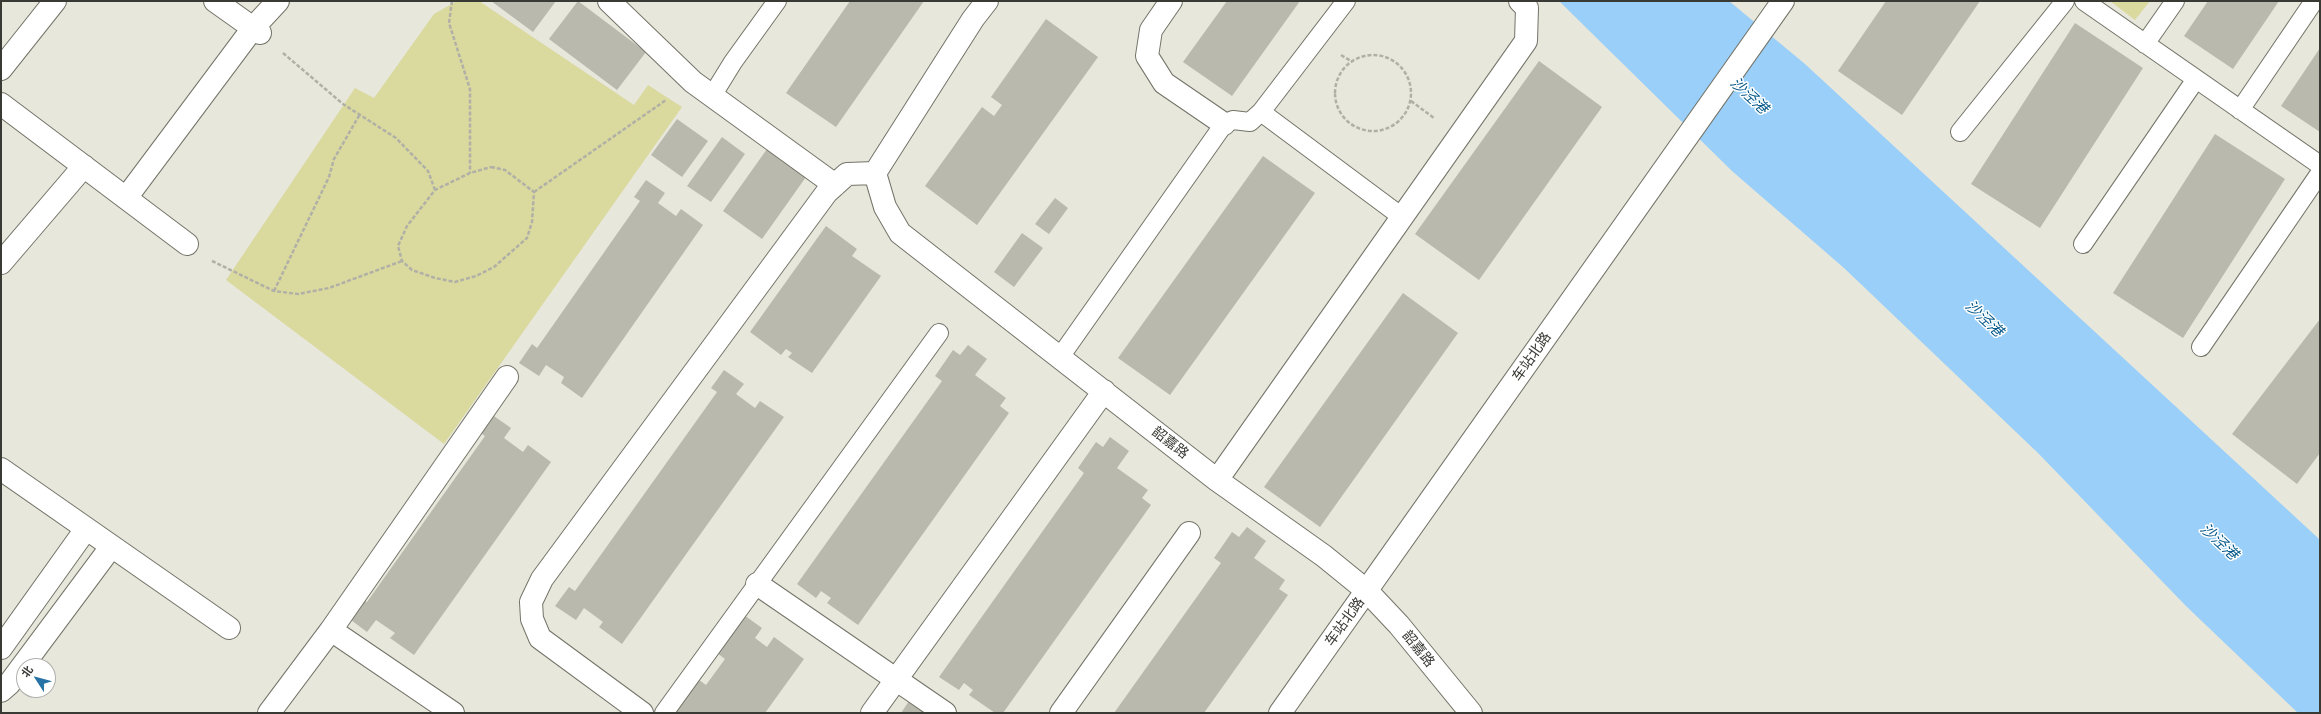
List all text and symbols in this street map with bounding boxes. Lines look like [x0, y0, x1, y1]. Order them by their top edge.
water label: 沙泾港 [1726, 74, 1772, 118]
water label: 沙泾港 [1961, 297, 2007, 341]
street label: 车站北路 [1509, 329, 1555, 385]
street label: 韶嘉路 [1148, 423, 1192, 463]
water label: 沙泾港 [2196, 520, 2242, 564]
street label: 车站北路 [1322, 594, 1368, 650]
street label: 韶嘉路 [1398, 627, 1438, 671]
north arrow [16, 658, 56, 698]
text: 北 [18, 663, 36, 680]

